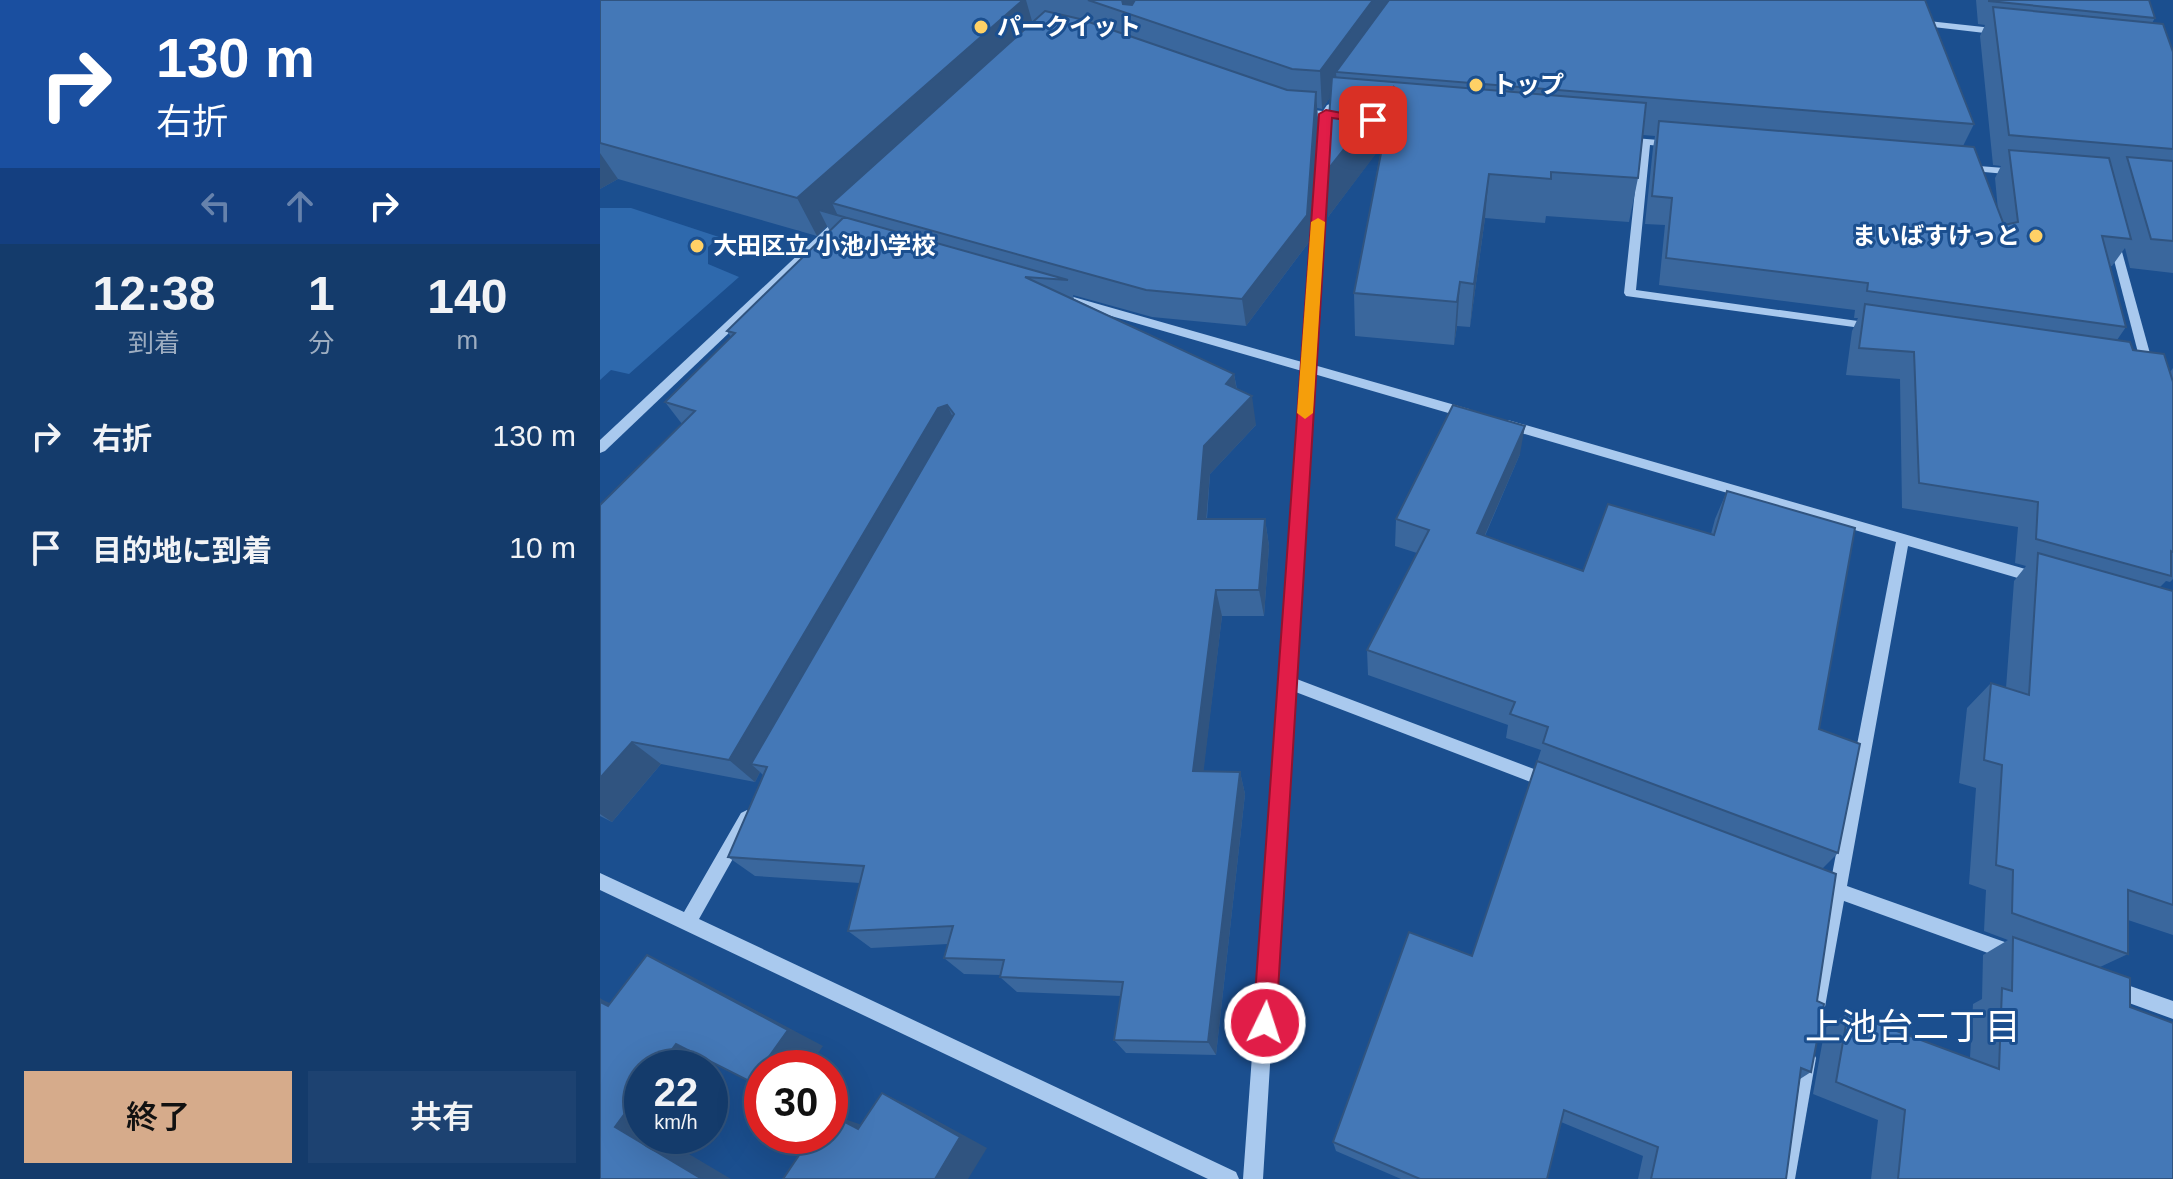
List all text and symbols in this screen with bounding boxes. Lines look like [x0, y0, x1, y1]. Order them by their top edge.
place label: パークイット [997, 13, 1141, 40]
marker: パークイット [972, 18, 990, 36]
text: 130 m [156, 26, 315, 89]
icon: right [24, 32, 128, 136]
place label: トップ [1492, 71, 1564, 98]
marker: トップ [1467, 76, 1485, 94]
pin [1339, 86, 1407, 154]
icon: arrive [1351, 98, 1395, 142]
text: 右折 [156, 101, 228, 142]
icon: left [194, 184, 238, 228]
icon: ahead [278, 184, 322, 228]
icon: right [362, 184, 406, 228]
place label: まいばすけっと [1852, 222, 2020, 249]
marker: まいばすけっと [2027, 227, 2045, 245]
place label: 大田区立 小池小学校 [713, 232, 936, 259]
marker: 大田区立 小池小学校 [688, 237, 706, 255]
text: 12:38 [93, 267, 215, 320]
text: 1 [308, 267, 335, 320]
text: 140 [427, 270, 507, 323]
text: m [457, 325, 478, 355]
text: 到着 [128, 328, 180, 358]
text: 分 [308, 328, 334, 358]
icon: right [24, 414, 68, 458]
text: 130 m [493, 419, 576, 452]
text: 右折 [92, 422, 152, 455]
icon: arrive [24, 526, 68, 570]
text: 10 m [509, 531, 576, 564]
text: 目的地に到着 [92, 534, 272, 567]
position arrow [1223, 981, 1307, 1065]
district label: 上池台二丁目 [1805, 1006, 2021, 1047]
speed limit sign: 30 [744, 1050, 848, 1154]
text: 22 [654, 1070, 698, 1114]
button: 終了 [24, 1071, 292, 1163]
button: 共有 [308, 1071, 576, 1163]
text: km/h [654, 1111, 698, 1133]

